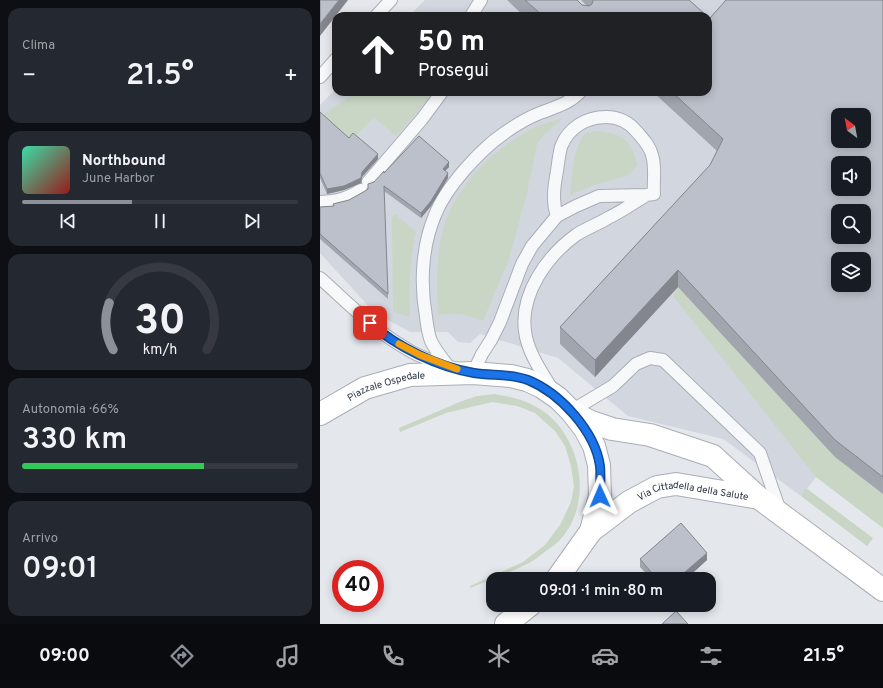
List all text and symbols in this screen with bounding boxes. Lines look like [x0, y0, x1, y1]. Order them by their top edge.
text: 50 m [418, 25, 485, 61]
icon: ahead [352, 28, 404, 80]
text: Clima [22, 38, 55, 54]
text: 21.5° [126, 58, 194, 95]
text: Prosegui [418, 60, 489, 83]
text: − [22, 63, 36, 90]
text: + [284, 63, 298, 90]
north arrow [831, 108, 871, 148]
map controls [831, 108, 871, 292]
text: Northbound [82, 152, 166, 171]
button: sound [831, 156, 871, 196]
text: June Harbor [82, 171, 155, 187]
button: search [831, 204, 871, 244]
icon: previous [57, 210, 79, 232]
icon: pause [149, 210, 171, 232]
icon: next [241, 210, 263, 232]
button: layers [831, 252, 871, 292]
text: 30 [134, 296, 186, 349]
pin [353, 306, 387, 340]
icon: arrive [359, 312, 381, 334]
text: km/h [143, 341, 177, 359]
street label: Piazzale Ospedale [345, 370, 425, 405]
text: Autonomia · 66% [22, 402, 119, 418]
text: 330 km [22, 422, 127, 459]
position arrow [579, 475, 621, 517]
street label: Via Cittadella della Salute [635, 479, 749, 504]
text: Arrivo [22, 531, 58, 547]
text: 09:01 [22, 551, 98, 588]
speed limit sign: 40 [332, 560, 384, 612]
text: 09:01 · 1 min · 80 m [539, 582, 663, 601]
icon: directions [168, 642, 196, 670]
icon: music [274, 642, 302, 670]
icon: phone [379, 642, 407, 670]
icon: climate [485, 642, 513, 670]
icon: car [591, 642, 619, 670]
icon: filters [697, 642, 725, 670]
text: 09:00 [39, 645, 90, 668]
text: 21.5° [803, 645, 844, 668]

